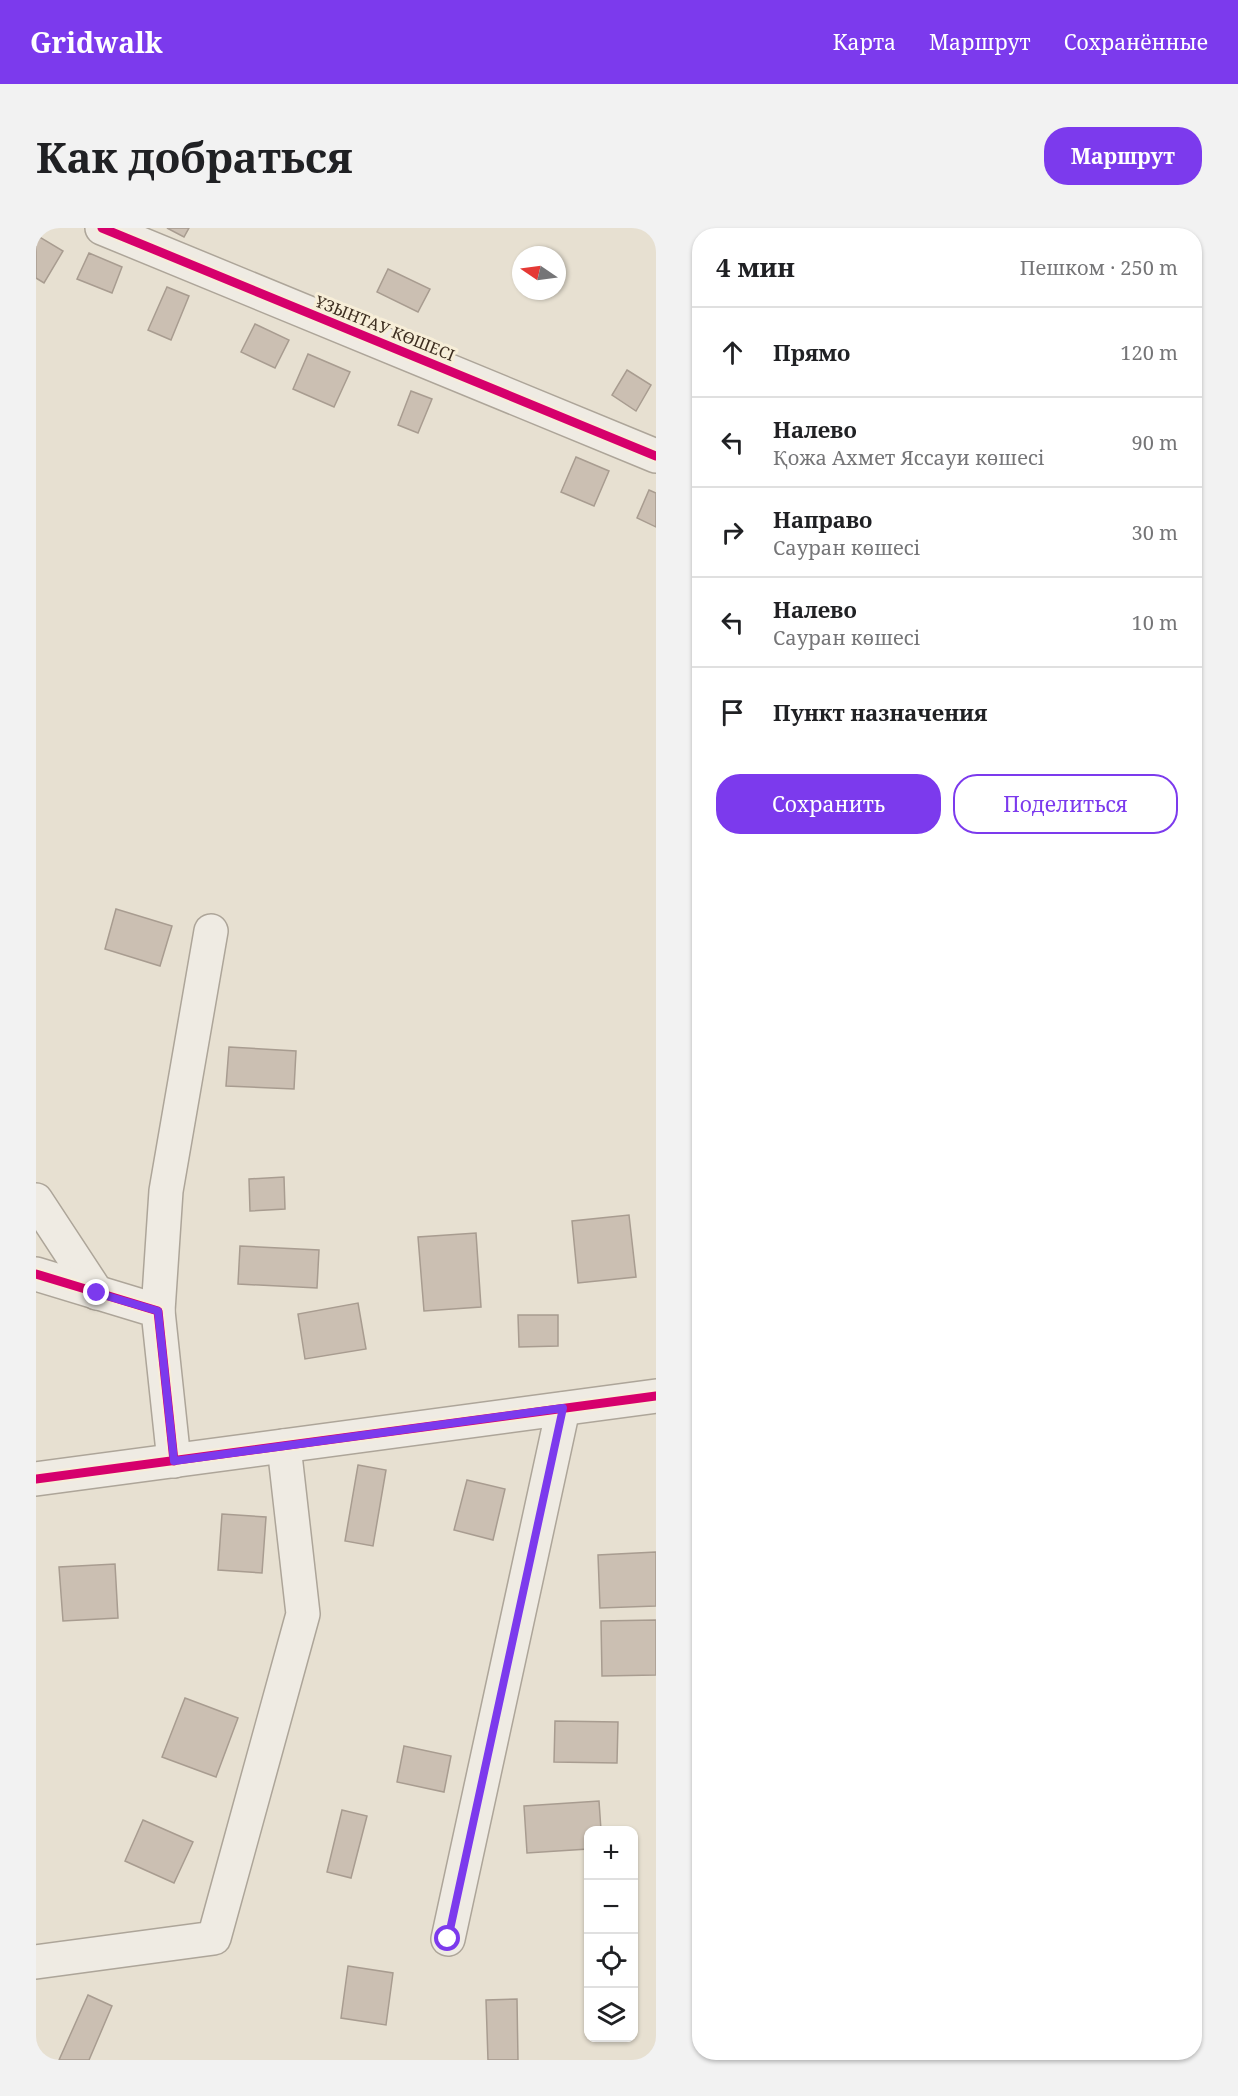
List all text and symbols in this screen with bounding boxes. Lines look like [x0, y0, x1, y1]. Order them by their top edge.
text: Gridwalk [30, 23, 163, 61]
text: Карта [833, 28, 896, 56]
text: Маршрут [929, 28, 1031, 56]
text: Сохранённые [1064, 28, 1208, 56]
button: Маршрут [1044, 127, 1202, 185]
text: Как добраться [36, 128, 353, 185]
north arrow [512, 246, 566, 300]
text: 4 мин [716, 249, 795, 285]
text: Пешком · 250 m [1020, 254, 1178, 281]
street label: ҰЗЫНТАУ КӨШЕСІ [311, 290, 458, 366]
icon: ahead [716, 336, 749, 369]
text: Прямо [773, 337, 850, 367]
text: 120 m [1120, 339, 1178, 366]
text: Налево [773, 414, 857, 444]
icon: left [716, 426, 749, 459]
text: 90 m [1132, 429, 1178, 456]
text: Қожа Ахмет Яссауи көшесі [773, 444, 1045, 471]
text: Направо [773, 504, 872, 534]
icon: right [716, 516, 749, 549]
text: 30 m [1132, 519, 1178, 546]
text: Сауран көшесі [773, 534, 920, 561]
text: Налево [773, 594, 857, 624]
icon: left [716, 606, 749, 639]
text: 10 m [1132, 609, 1178, 636]
text: Сауран көшесі [773, 624, 920, 651]
icon: arrive [716, 696, 749, 729]
text: Пункт назначения [773, 697, 987, 727]
button: Сохранить [716, 774, 941, 834]
button: Поделиться [953, 774, 1178, 834]
route end [83, 1279, 109, 1305]
map controls [584, 1826, 638, 2042]
button: + [584, 1826, 638, 1880]
button: − [584, 1880, 638, 1934]
route start [434, 1925, 460, 1951]
button: locate [584, 1934, 638, 1988]
button: layers [584, 1988, 638, 2042]

